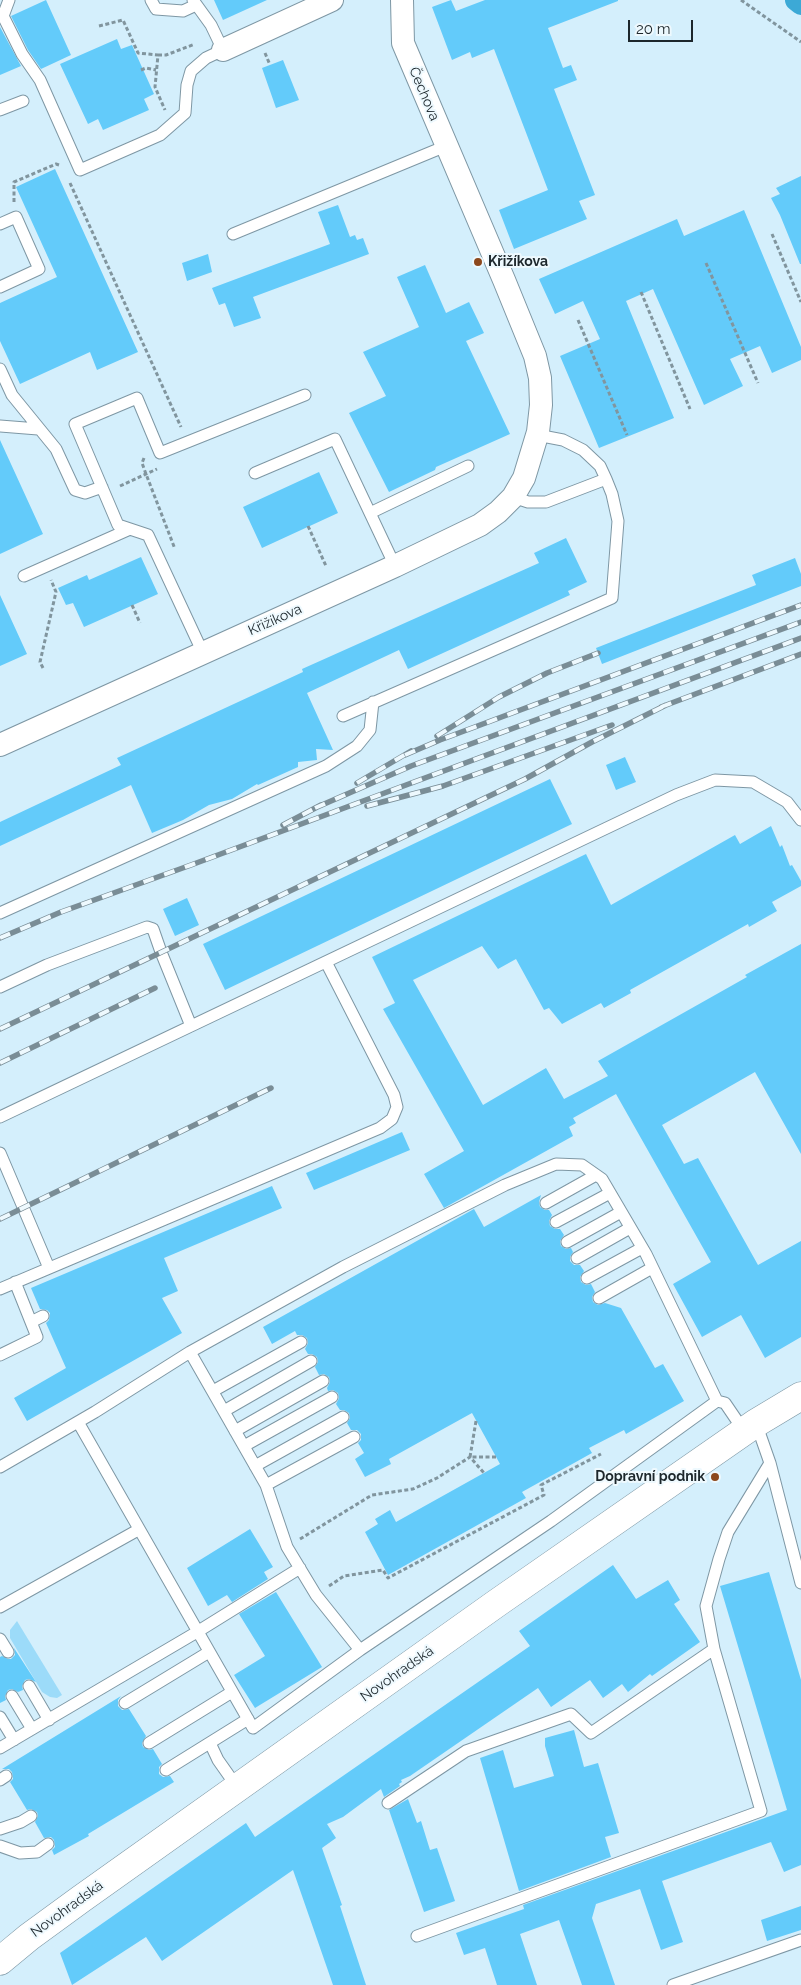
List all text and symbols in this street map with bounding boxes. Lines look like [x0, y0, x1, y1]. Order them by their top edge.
scale bar [631, 10, 696, 42]
text: 20 m [636, 20, 671, 38]
street label: Čechova [405, 65, 443, 123]
place label: Křižíkova [488, 254, 548, 270]
marker: Křižíkova [472, 256, 484, 268]
street label: Křižíkova [246, 601, 304, 639]
place label: Dopravní podnik [595, 1469, 705, 1485]
marker: Dopravní podnik [709, 1471, 721, 1483]
street label: Novohradská [357, 1643, 437, 1705]
street label: Novohradská [27, 1877, 107, 1941]

